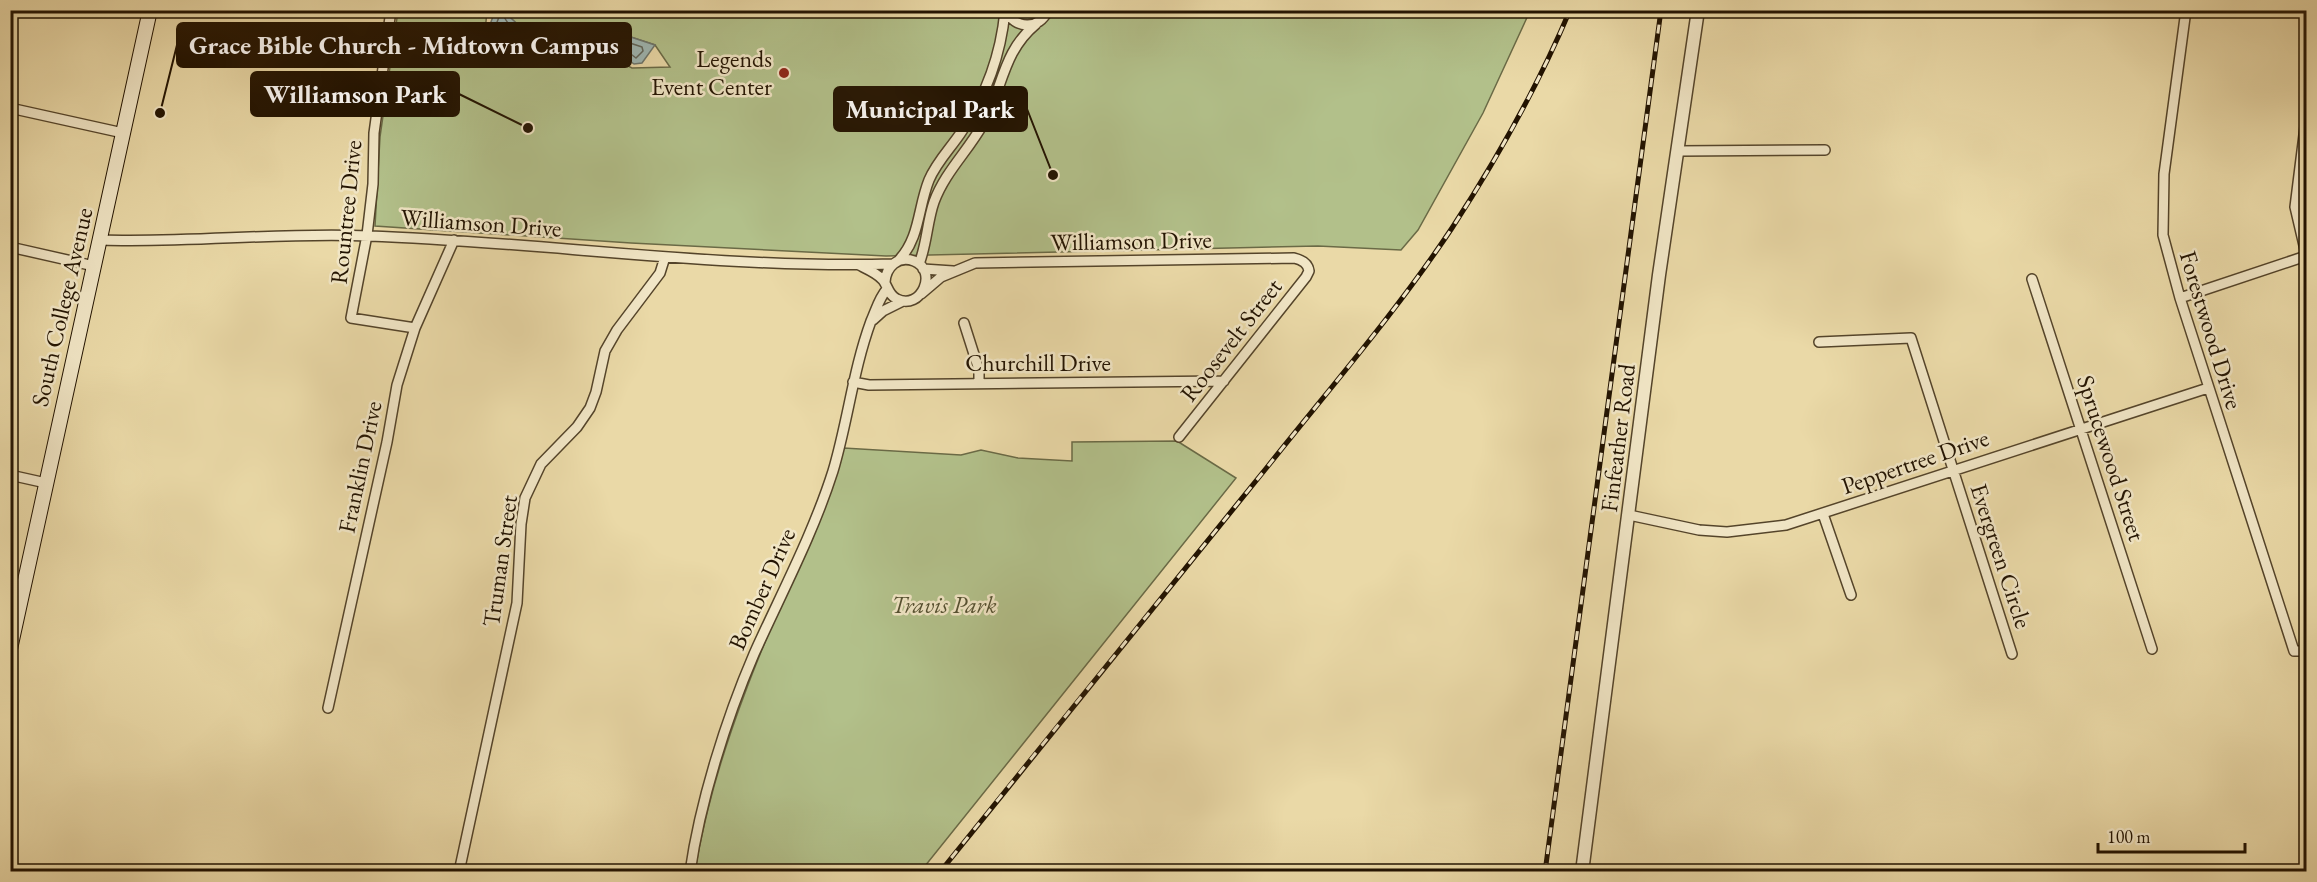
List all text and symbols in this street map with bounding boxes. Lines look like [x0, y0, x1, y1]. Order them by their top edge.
callout: Grace Bible Church - Midtown Campus [177, 23, 631, 67]
text: Grace Bible Church - Midtown Campus [189, 28, 619, 62]
place label: Legends Event Center [651, 43, 772, 102]
marker: Legends Event Center [777, 66, 791, 80]
callout: Williamson Park [251, 72, 459, 116]
text: Williamson Park [263, 77, 447, 111]
callout: Municipal Park [834, 87, 1027, 131]
text: Municipal Park [846, 92, 1015, 126]
street label: Rountree Drive [323, 139, 368, 285]
street label: Williamson Drive [399, 201, 563, 244]
street label: South College Avenue [24, 204, 99, 409]
street label: Williamson Drive [1050, 224, 1212, 257]
street label: Forestwood Drive [2173, 247, 2250, 413]
street label: Roosevelt Street [1173, 271, 1289, 408]
street label: Churchill Drive [965, 347, 1111, 378]
street label: Finfeather Road [1593, 361, 1642, 514]
street label: Sprucewood Street [2070, 371, 2153, 545]
street label: Franklin Drive [330, 398, 389, 536]
street label: Peppertree Drive [1837, 422, 1993, 501]
street label: Evergreen Circle [1964, 480, 2039, 632]
street label: Truman Street [475, 493, 524, 629]
street label: Bomber Drive [721, 523, 802, 655]
park label: Travis Park [891, 589, 997, 620]
scale bar [2098, 816, 2245, 854]
text: 100 m [2107, 825, 2151, 848]

